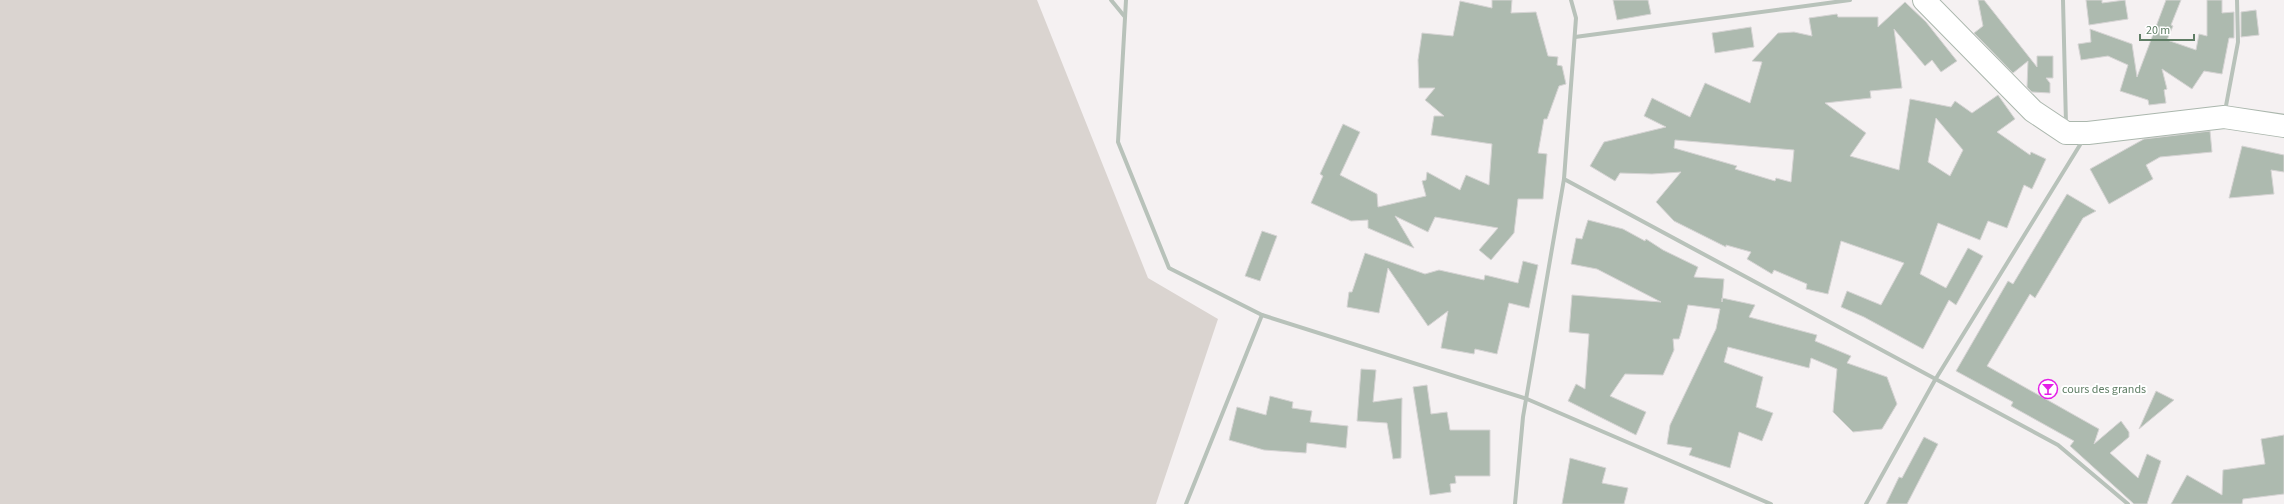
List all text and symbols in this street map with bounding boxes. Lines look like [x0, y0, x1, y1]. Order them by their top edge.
scale bar [2140, 16, 2194, 42]
text: 20 m [2146, 22, 2170, 39]
bar icon: cours des grands [2037, 378, 2059, 400]
place label: cours des grands [2062, 381, 2146, 398]

